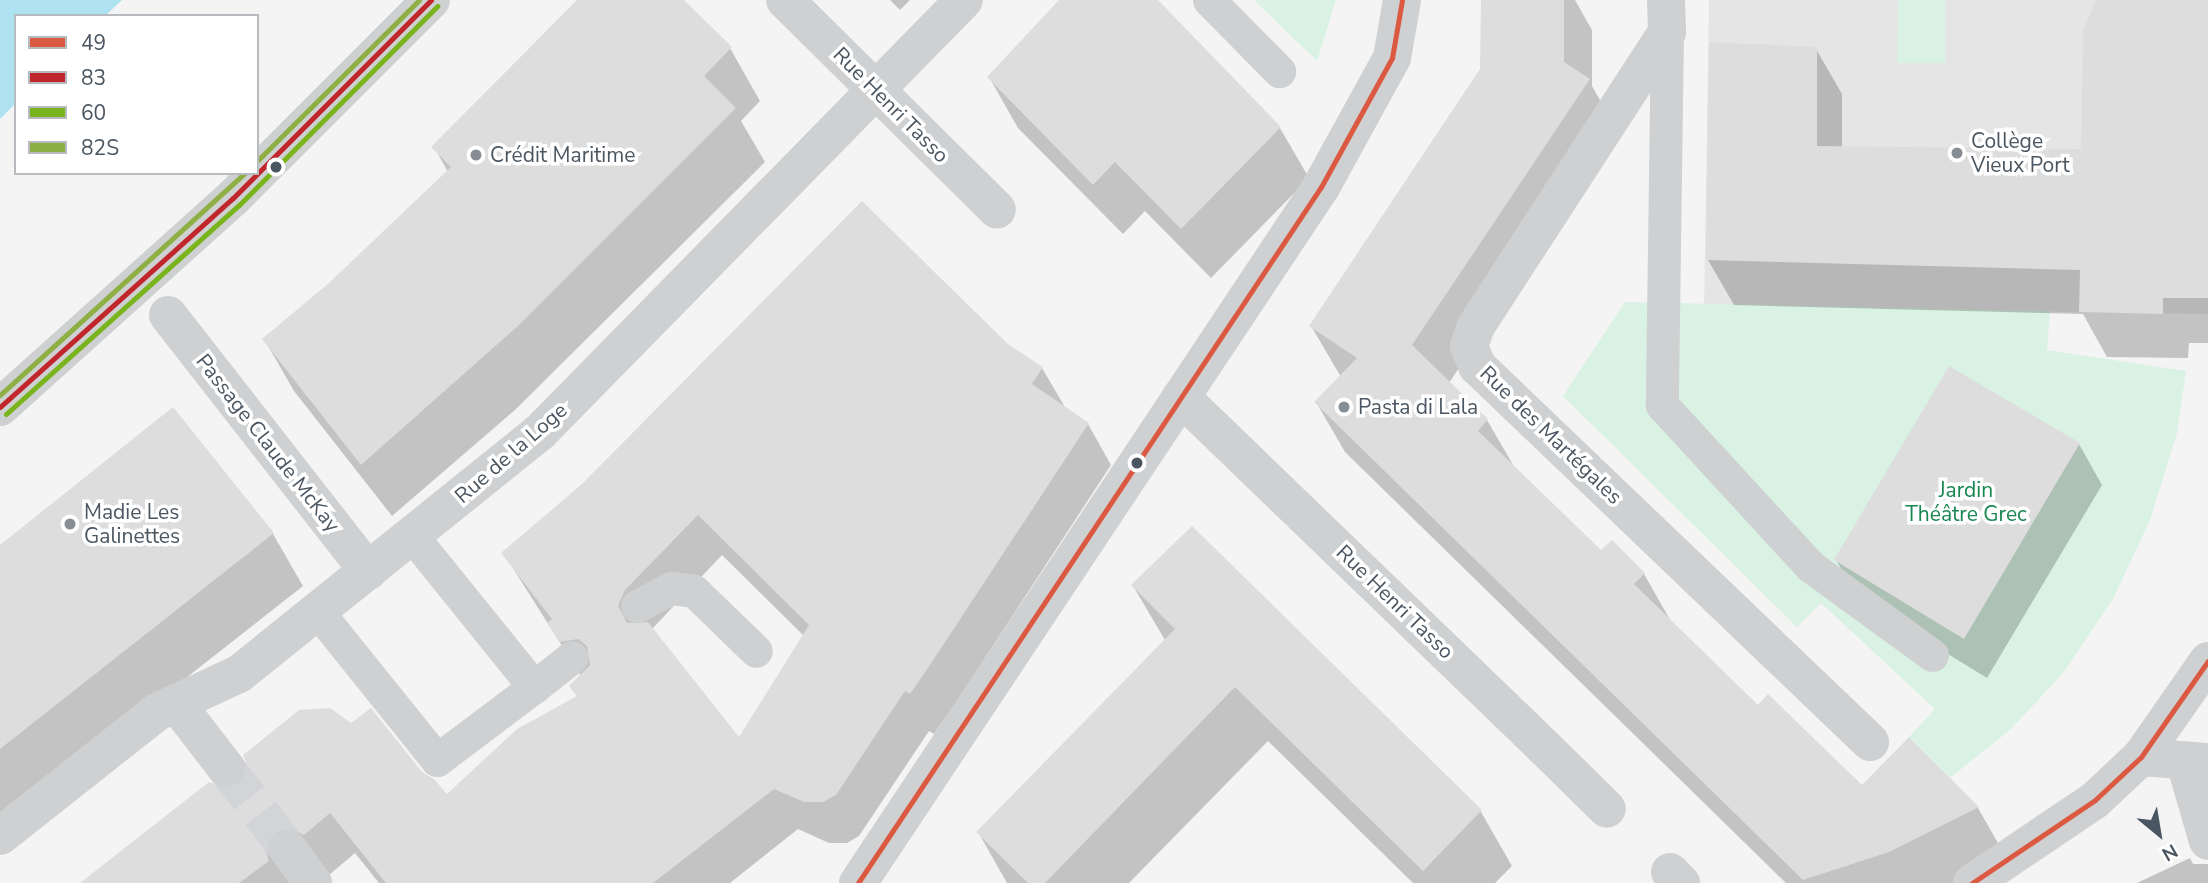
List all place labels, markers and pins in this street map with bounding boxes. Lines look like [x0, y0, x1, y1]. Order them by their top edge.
place label: Collège Vieux Port [1971, 128, 2070, 178]
place label: Crédit Maritime [490, 142, 635, 168]
marker: Collège Vieux Port [1949, 145, 1965, 161]
marker: Crédit Maritime [468, 147, 484, 163]
unlabelled marker [269, 160, 283, 174]
place label: Pasta di Lala [1358, 394, 1478, 420]
marker: Pasta di Lala [1336, 399, 1352, 415]
unlabelled marker [1130, 456, 1144, 470]
place label: Madie Les Galinettes [84, 499, 180, 549]
marker: Madie Les Galinettes [62, 516, 78, 532]

